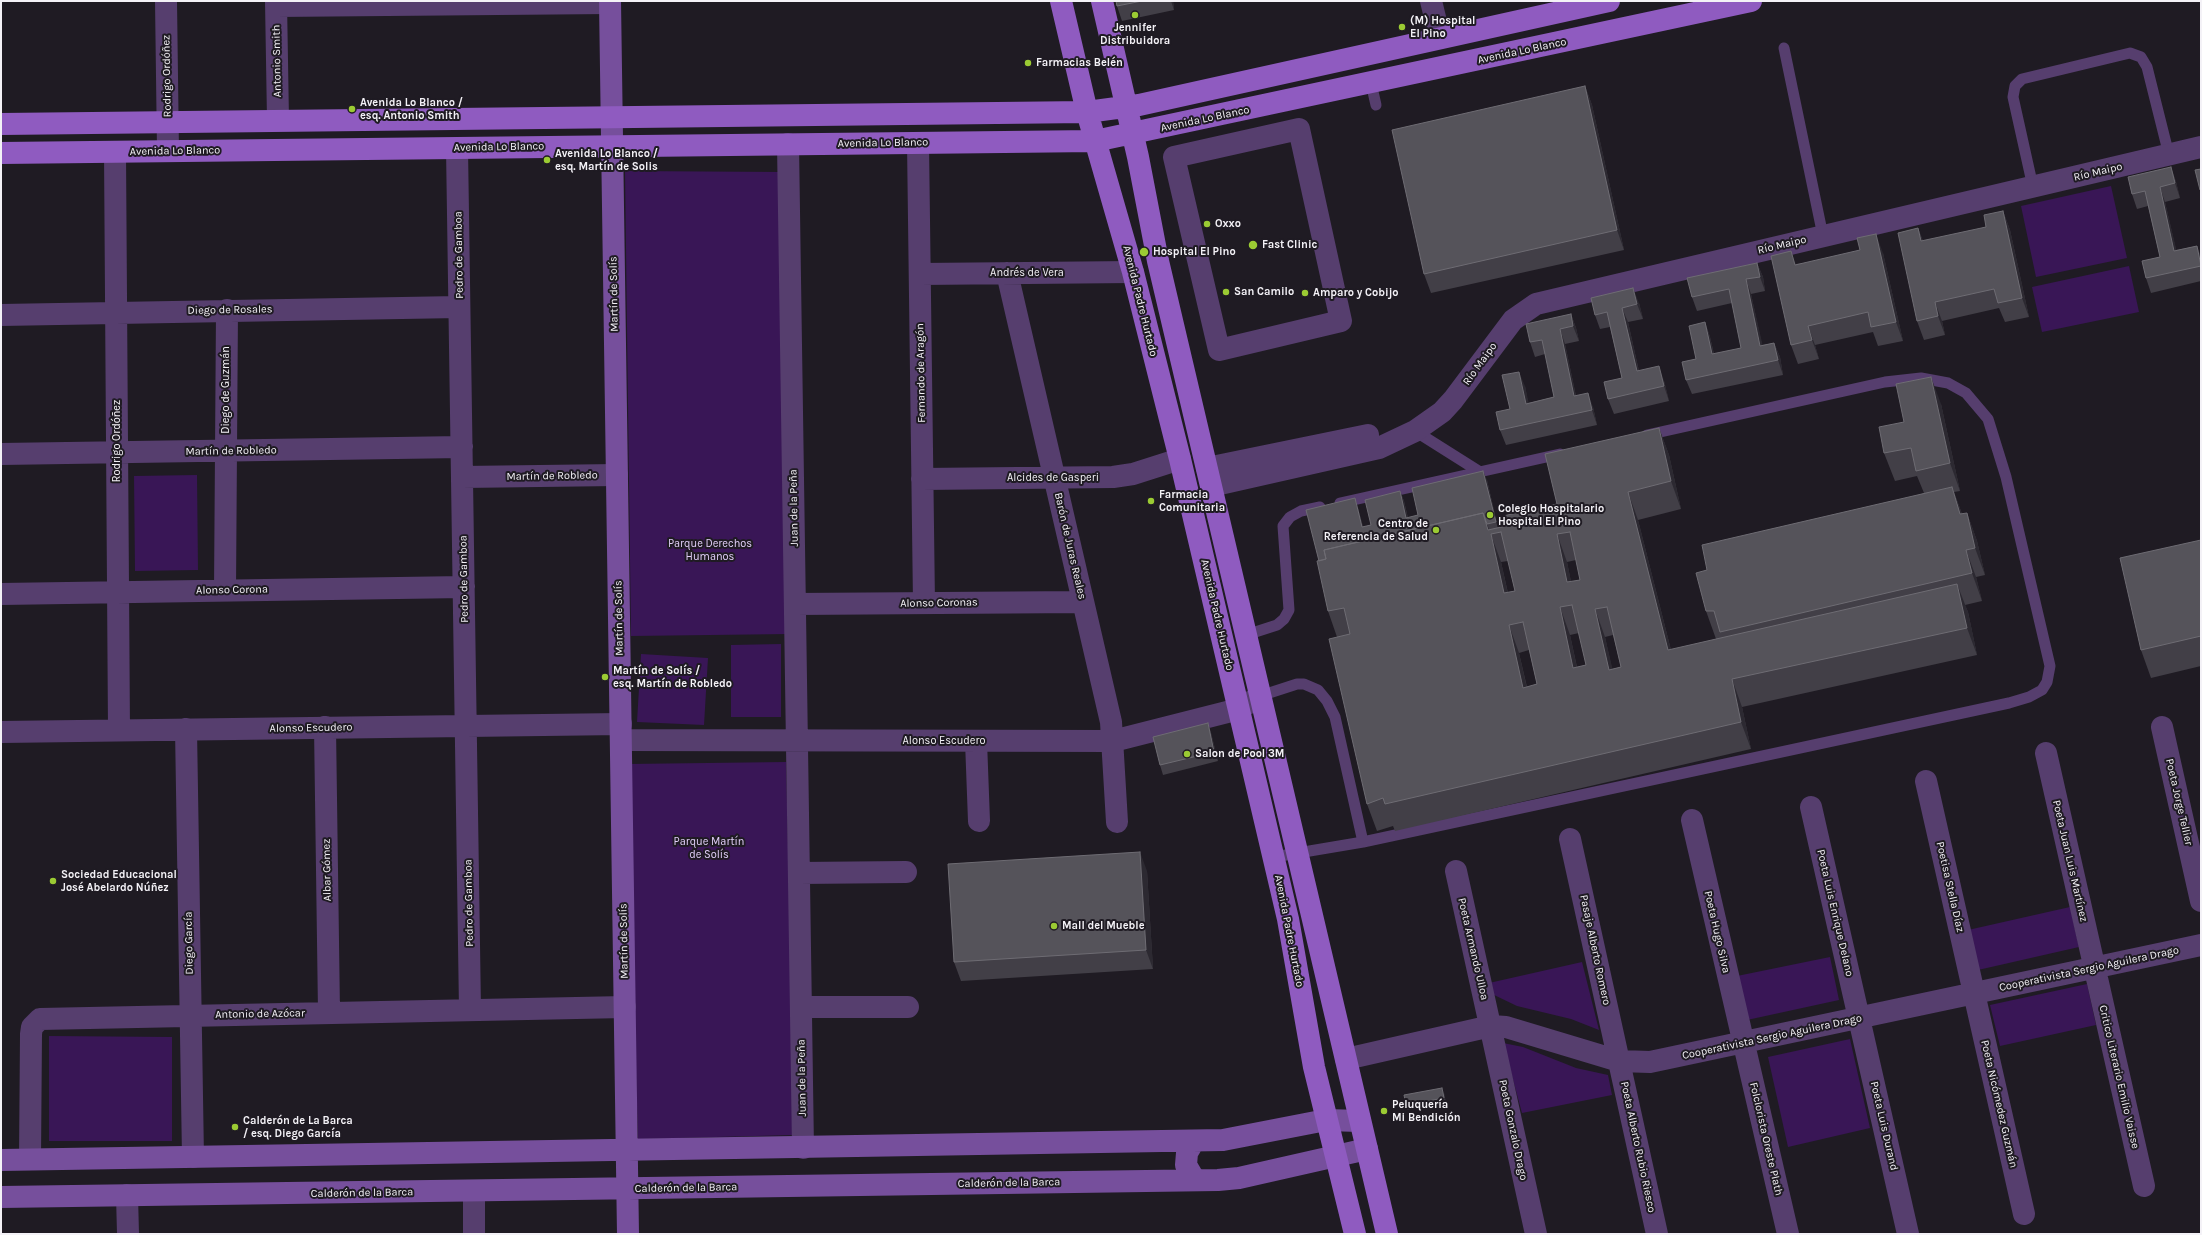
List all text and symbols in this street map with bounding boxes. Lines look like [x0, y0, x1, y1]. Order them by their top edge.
marker: Jennifer Distribuidora [1130, 10, 1140, 20]
place label: (M) Hospital El Pino [1410, 14, 1475, 40]
place label: Jennifer Distribuidora [1100, 21, 1170, 47]
marker: (M) Hospital El Pino [1397, 22, 1407, 32]
street label: Antonio Smith [270, 25, 284, 97]
street label: Rodrigo Ordóñez [160, 35, 174, 117]
street label: Avenida Lo Blanco [1476, 35, 1568, 67]
place label: Farmacias Belén [1036, 56, 1123, 70]
marker: Farmacias Belén [1023, 58, 1033, 68]
place label: Avenida Lo Blanco / esq. Antonio Smith [360, 96, 463, 122]
street label: Avenida Lo Blanco [1159, 103, 1251, 135]
marker: Avenida Lo Blanco / esq. Antonio Smith [347, 104, 357, 114]
street label: Avenida Lo Blanco [838, 136, 928, 150]
street label: Avenida Lo Blanco [454, 140, 544, 154]
street label: Avenida Lo Blanco [130, 144, 220, 158]
place label: Avenida Lo Blanco / esq. Martín de Solis [555, 147, 658, 173]
marker: Avenida Lo Blanco / esq. Martín de Solis [542, 155, 552, 165]
street label: Río Maipo [2072, 160, 2124, 184]
street label: Pedro de Gamboa [452, 211, 466, 299]
place label: Oxxo [1215, 217, 1241, 231]
marker: Oxxo [1202, 219, 1212, 229]
street label: Río Maipo [1756, 233, 1808, 257]
place label: Fast Clinic [1262, 238, 1317, 252]
marker: Fast Clinic [1247, 239, 1259, 251]
street label: Avenida Padre Hurtado [1120, 244, 1160, 358]
place label: Hospital El Pino [1153, 245, 1236, 259]
marker: Hospital El Pino [1138, 246, 1150, 258]
street label: Martín de Solís [607, 256, 621, 332]
street label: Andrés de Vera [990, 266, 1064, 280]
place label: San Camilo [1234, 285, 1294, 299]
place label: Amparo y Cobijo [1313, 286, 1399, 300]
marker: San Camilo [1221, 287, 1231, 297]
marker: Amparo y Cobijo [1300, 288, 1310, 298]
street label: Diego de Rosales [187, 303, 273, 317]
street label: Fernando de Aragón [914, 323, 928, 423]
street label: Río Maipo [1460, 340, 1500, 388]
street label: Diego de Guzmán [219, 346, 233, 434]
street label: Rodrigo Ordóñez [110, 400, 124, 482]
street label: Martín de Robledo [185, 444, 277, 458]
street label: Martín de Robledo [506, 469, 598, 483]
street label: Juan de la Peña [787, 469, 801, 547]
street label: Alcides de Gasperi [1007, 471, 1099, 485]
place label: Farmacia Comunitaria [1159, 488, 1225, 514]
street label: Barón de Juras Reales [1051, 491, 1089, 601]
marker: Farmacia Comunitaria [1146, 496, 1156, 506]
place label: Colegio Hospitalario Hospital El Pino [1498, 502, 1604, 528]
marker: Colegio Hospitalario Hospital El Pino [1485, 510, 1495, 520]
place label: Centro de Referencia de Salud [1324, 517, 1428, 543]
marker: Centro de Referencia de Salud [1431, 525, 1441, 535]
street label: Pedro de Gamboa [457, 535, 471, 623]
park label: Parque Derechos Humanos [668, 537, 752, 563]
street label: Avenida Padre Hurtado [1198, 558, 1236, 672]
street label: Martín de Solís [612, 580, 626, 656]
street label: Alonso Corona [196, 583, 268, 597]
street label: Alonso Coronas [900, 596, 978, 610]
place label: Martín de Solís / esq. Martín de Robledo [613, 664, 732, 690]
marker: Martín de Solís / esq. Martín de Robledo [600, 672, 610, 682]
street label: Alonso Escudero [269, 721, 353, 735]
street label: Alonso Escudero [903, 734, 985, 748]
place label: Salon de Pool 3M [1195, 747, 1284, 761]
marker: Salon de Pool 3M [1182, 749, 1192, 759]
street label: Poeta Jorge Tellier [2163, 757, 2195, 847]
street label: Poeta Juan Luis Martínez [2050, 799, 2090, 923]
park label: Parque Martín de Solís [674, 835, 744, 861]
street label: Albar Gómez [320, 838, 334, 902]
street label: Poetisa Stella Díaz [1933, 840, 1967, 934]
street label: Poeta Luis Enrique Delano [1814, 848, 1856, 978]
street label: Pedro de Gamboa [462, 859, 476, 947]
place label: Sociedad Educacional José Abelardo Núñez [61, 868, 177, 894]
street label: Avenida Padre Hurtado [1272, 874, 1306, 988]
marker: Sociedad Educacional José Abelardo Núñez [48, 876, 58, 886]
street label: Poeta Hugo Silva [1701, 890, 1733, 974]
street label: Pasaje Alberto Romero [1577, 894, 1613, 1006]
street label: Poeta Armando Ulloa [1455, 897, 1491, 1001]
street label: Martín de Solís [617, 903, 631, 979]
street label: Diego García [182, 911, 196, 975]
place label: Mall del Mueble [1062, 919, 1145, 933]
marker: Mall del Mueble [1049, 921, 1059, 931]
street label: Cooperativista Sergio Aguilera Drago [1998, 943, 2180, 995]
street label: Critico Literario Emilio Vaisse [2096, 1004, 2142, 1150]
street label: Antonio de Azócar [215, 1007, 305, 1021]
street label: Cooperativista Sergio Aguilera Drago [1681, 1011, 1863, 1063]
street label: Juan de la Peña [795, 1039, 809, 1117]
street label: Poeta Nicómedez Guzmán [1978, 1039, 2020, 1169]
street label: Poeta Gonzalo Drago [1496, 1078, 1530, 1182]
street label: Poeta Alberto Rubio Riesco [1618, 1080, 1658, 1214]
street label: Poeta Luis Durand [1867, 1080, 1901, 1172]
street label: Folclorista Oreste Plath [1747, 1081, 1785, 1197]
place label: Peluquería Mi Bendición [1392, 1098, 1461, 1124]
marker: Peluquería Mi Bendición [1379, 1106, 1389, 1116]
place label: Calderón de La Barca / esq. Diego García [243, 1114, 353, 1140]
marker: Calderón de La Barca / esq. Diego García [230, 1122, 240, 1132]
street label: Calderón de la Barca [958, 1176, 1060, 1190]
street label: Calderón de la Barca [635, 1181, 737, 1195]
street label: Calderón de la Barca [311, 1186, 413, 1200]

